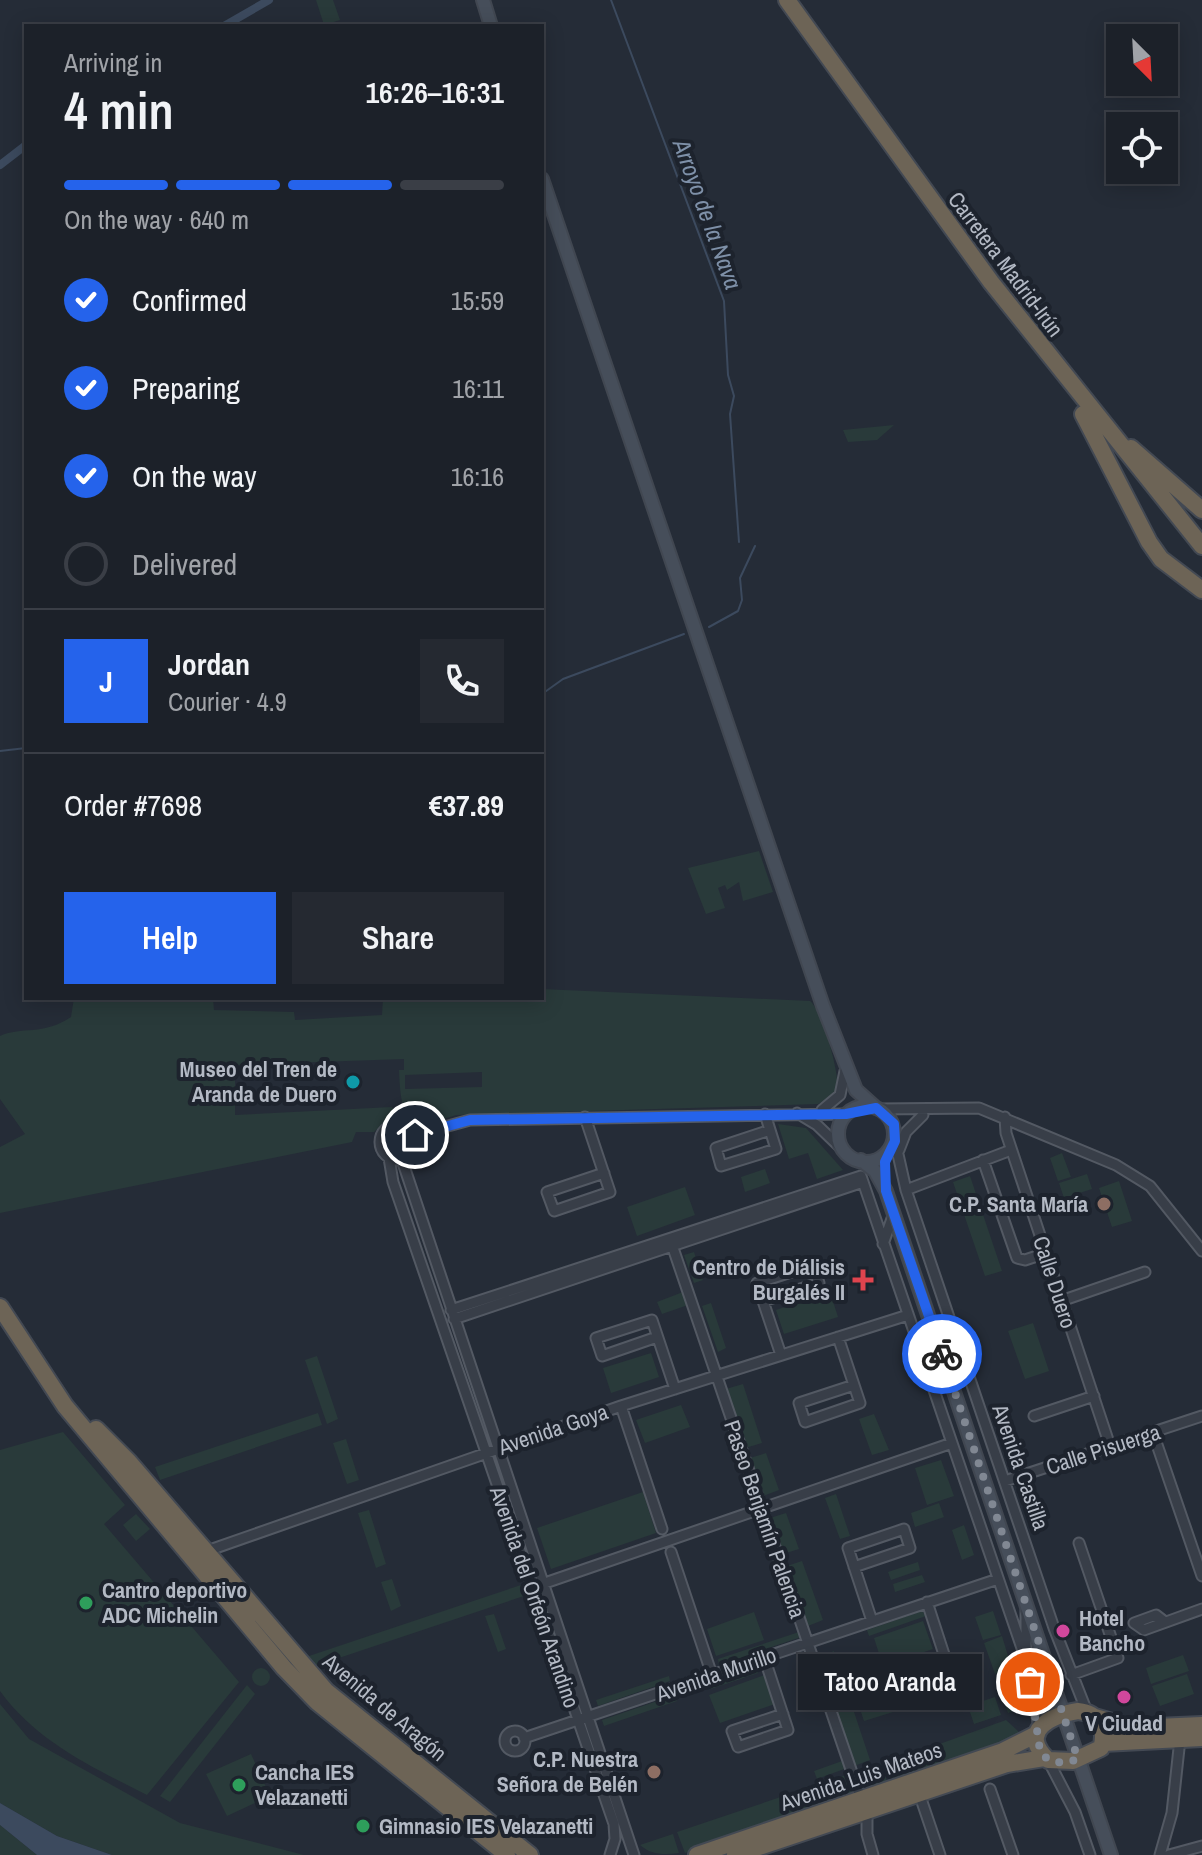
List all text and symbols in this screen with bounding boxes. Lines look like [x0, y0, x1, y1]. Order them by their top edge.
north arrow [1106, 24, 1178, 96]
map controls [1106, 24, 1178, 184]
text: Arriving in [64, 45, 162, 80]
text: 16:26–16:31 [365, 72, 504, 112]
text: 4 min [64, 75, 174, 145]
button: locate [1106, 112, 1178, 184]
water label: Arroyo de la Nava [666, 134, 750, 294]
street label: Carretera Madrid-Irún [942, 185, 1070, 343]
text: On the way · 640 m [64, 202, 249, 237]
icon: check [64, 278, 108, 322]
text: Confirmed [132, 280, 247, 320]
text: 15:59 [451, 283, 504, 318]
icon: check [64, 366, 108, 410]
text: Preparing [132, 368, 240, 408]
text: 16:11 [452, 371, 504, 406]
icon: check [64, 454, 108, 498]
text: On the way [132, 456, 256, 496]
text: 16:16 [451, 459, 504, 494]
text: Delivered [132, 544, 237, 584]
button: phone [420, 639, 504, 723]
text: Jordan [168, 644, 250, 684]
text: J [99, 661, 113, 701]
text: Courier · 4.9 [168, 684, 287, 719]
text: Order #7698 [64, 785, 202, 825]
text: €37.89 [429, 785, 504, 825]
button: Help [64, 892, 276, 984]
button: Share [292, 892, 504, 984]
place label: Museo del Tren de Aranda de Duero [180, 1054, 337, 1109]
marker: Museo del Tren de Aranda de Duero [344, 1073, 362, 1091]
pin [381, 1101, 449, 1169]
icon: home [393, 1113, 437, 1157]
place label: C.P. Santa María [949, 1189, 1088, 1219]
marker: C.P. Santa María [1095, 1195, 1113, 1213]
street label: Calle Duero [1026, 1232, 1084, 1332]
place label: Centro de Diálisis Burgalés II [693, 1252, 845, 1307]
marker: Centro de Diálisis Burgalés II [852, 1269, 874, 1291]
courier [902, 1314, 982, 1394]
icon: bike [920, 1332, 964, 1376]
street label: Avenida Goya [493, 1396, 612, 1462]
street label: Avenida Castilla [985, 1399, 1057, 1534]
street label: Paseo Benjamín Palencia [717, 1416, 813, 1622]
street label: Calle Pisuerga [1042, 1416, 1164, 1482]
street label: Avenida del Orfeón Arandino [483, 1481, 587, 1712]
place label: Cantro deportivo ADC Michelin [102, 1575, 247, 1630]
marker: Cantro deportivo ADC Michelin [77, 1594, 95, 1612]
place label: Hotel Bancho [1079, 1603, 1145, 1658]
marker: Hotel Bancho [1054, 1622, 1072, 1640]
street label: Avenida Murillo [651, 1639, 780, 1709]
street label: Avenida de Aragón [316, 1646, 453, 1768]
pin [996, 1648, 1064, 1716]
callout: Tatoo Aranda [798, 1654, 982, 1710]
icon: bag [1008, 1660, 1052, 1704]
text: Tatoo Aranda [824, 1664, 956, 1699]
marker: V Ciudad [1115, 1688, 1133, 1706]
place label: V Ciudad [1085, 1708, 1163, 1738]
street label: Avenida Luis Mateos [775, 1734, 946, 1818]
place label: C.P. Nuestra Señora de Belén [497, 1744, 638, 1799]
place label: Cancha IES Velazanetti [255, 1757, 354, 1812]
marker: C.P. Nuestra Señora de Belén [645, 1763, 663, 1781]
marker: Cancha IES Velazanetti [230, 1776, 248, 1794]
place label: Gimnasio IES Velazanetti [379, 1811, 593, 1841]
marker: Gimnasio IES Velazanetti [354, 1817, 372, 1835]

